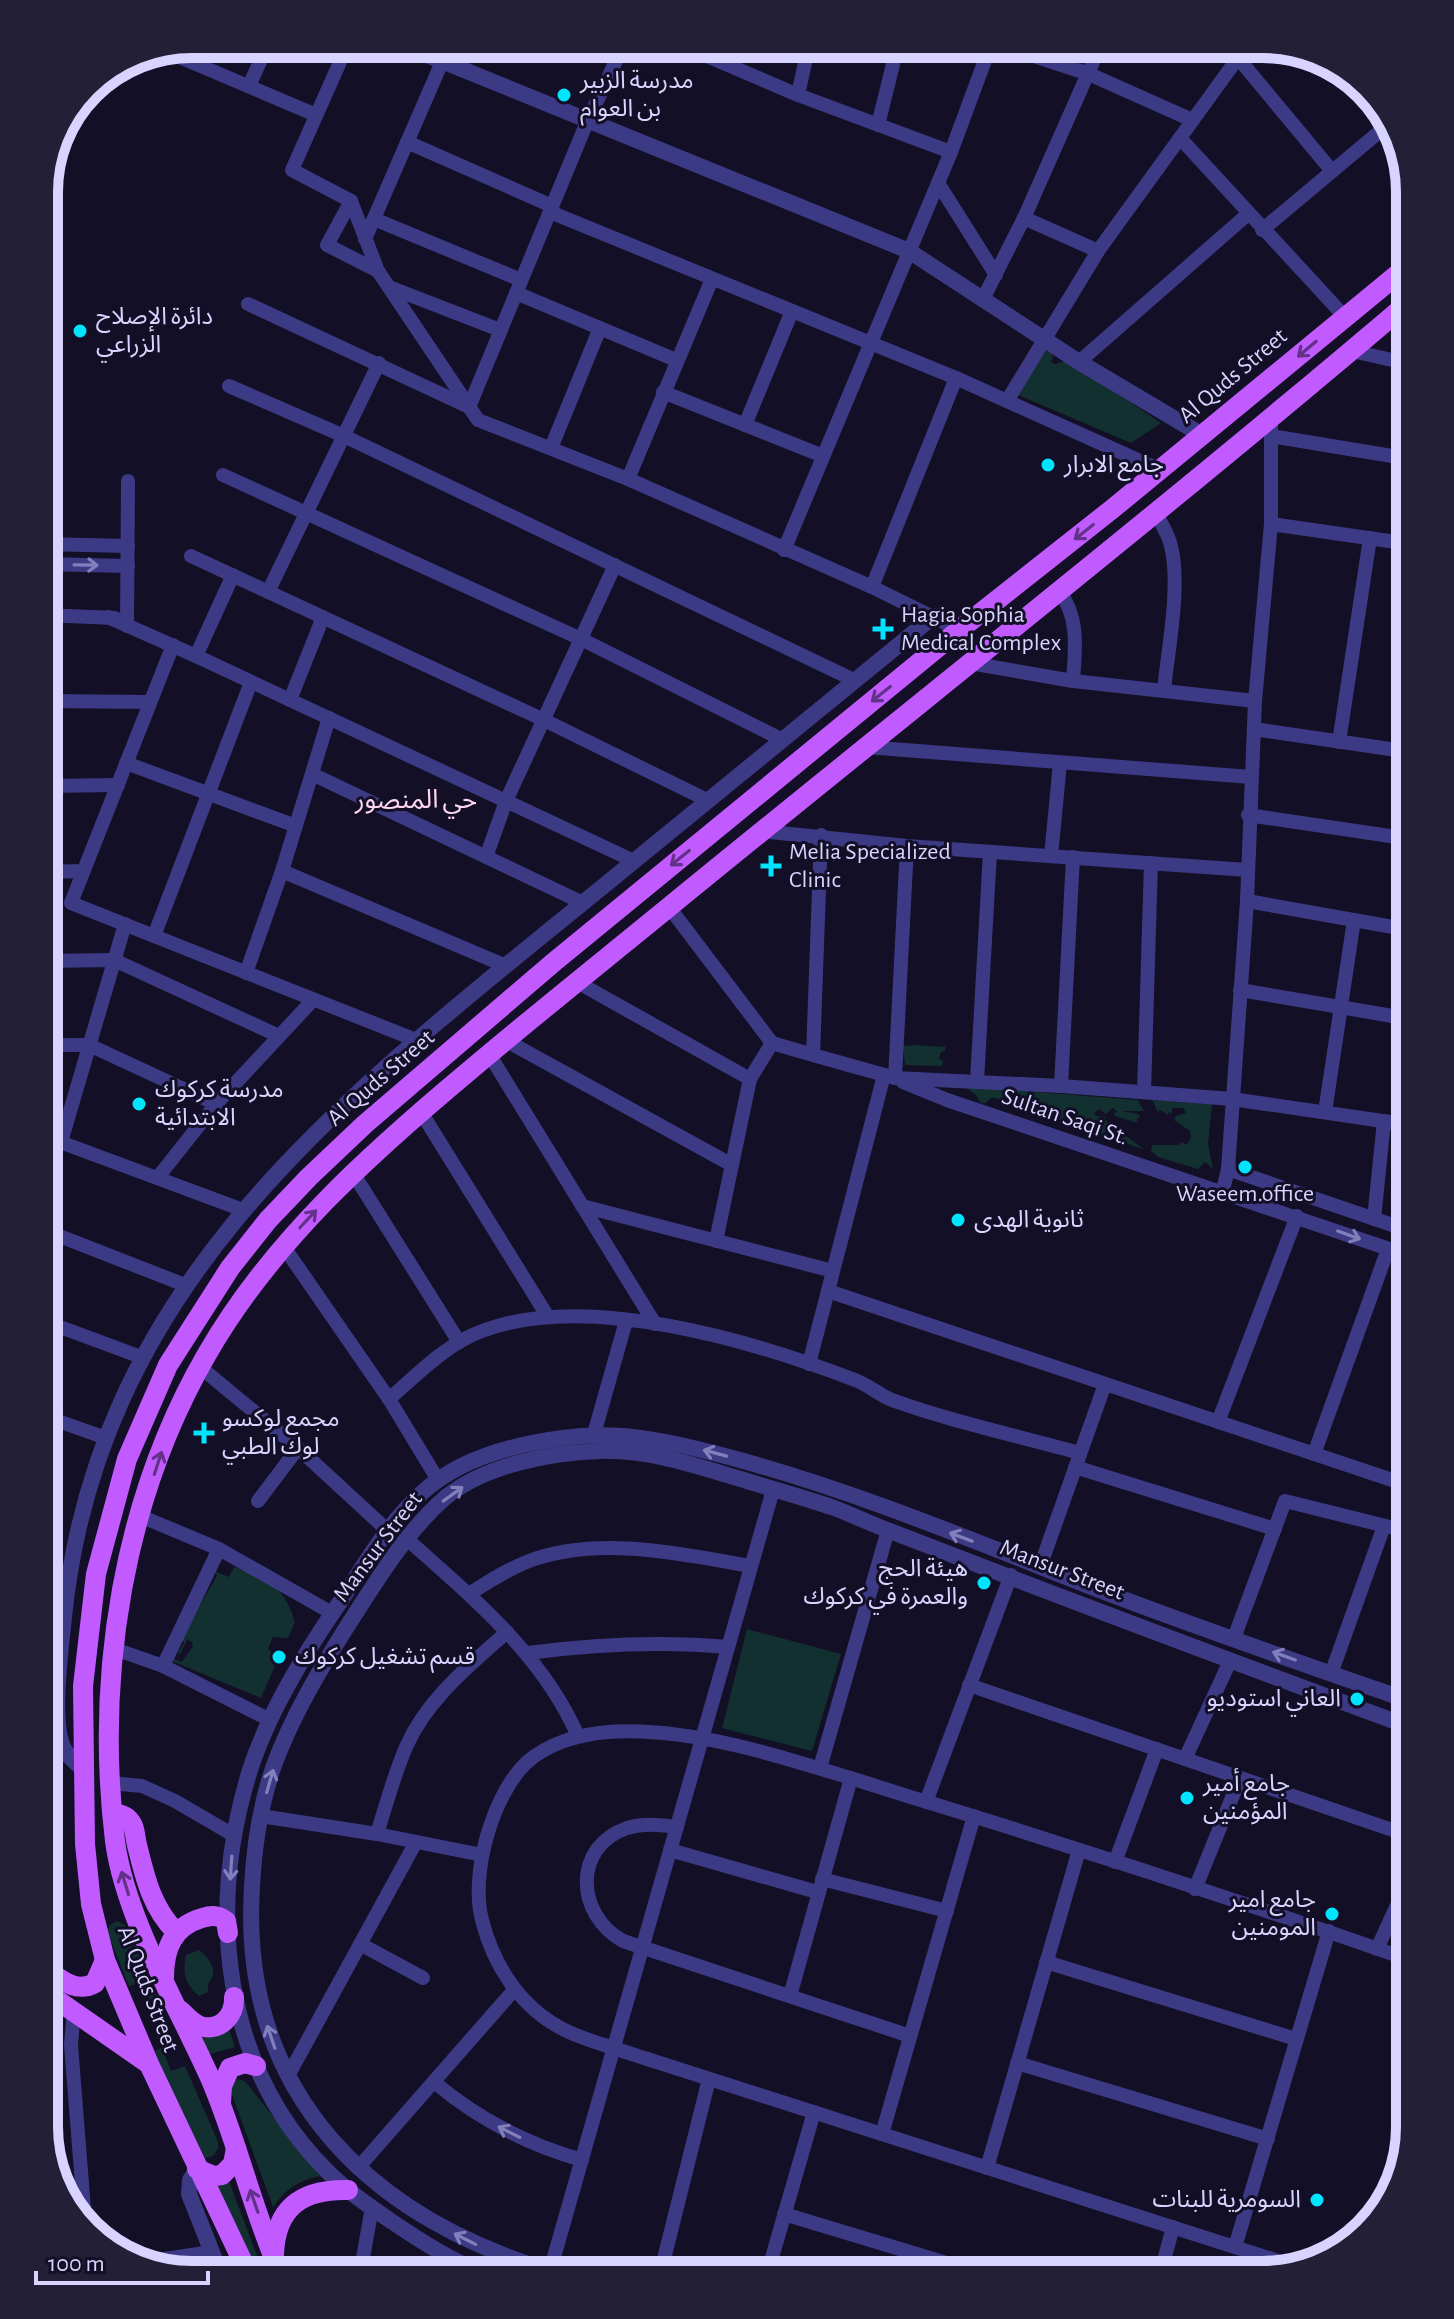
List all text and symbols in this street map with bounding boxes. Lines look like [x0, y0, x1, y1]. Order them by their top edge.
place label: مدرسة الزبير بن العوام [579, 69, 694, 126]
marker: مدرسة الزبير بن العوام [555, 86, 573, 104]
place label: دائرة الإصلاح الزراعي [96, 305, 213, 363]
marker: دائرة الإصلاح الزراعي [71, 322, 89, 340]
street label: Al Quds Street [1174, 324, 1292, 428]
one-way arrow [1297, 340, 1317, 358]
place label: جامع الابرار [1063, 453, 1164, 481]
marker: جامع الابرار [1039, 456, 1057, 474]
one-way arrow [1074, 523, 1095, 540]
one-way arrow [72, 557, 99, 572]
place label: Hagia Sophia Medical Complex [901, 603, 1062, 655]
marker: Hagia Sophia Medical Complex [872, 618, 894, 640]
one-way arrow [871, 685, 892, 703]
district label: حي المنصور [354, 787, 477, 819]
place label: Melia Specialized Clinic [789, 840, 951, 892]
one-way arrow [670, 849, 690, 867]
marker: Melia Specialized Clinic [760, 855, 782, 877]
street label: Al Quds Street [323, 1025, 439, 1131]
place label: مدرسة كركوك الابتدائية [155, 1078, 284, 1130]
street label: Sultan Saqi St. [999, 1084, 1131, 1150]
marker: مدرسة كركوك الابتدائية [130, 1095, 148, 1113]
marker: Waseem.office [1236, 1158, 1254, 1176]
place label: Waseem.office [1176, 1182, 1314, 1206]
place label: ثانوية الهدى [974, 1208, 1084, 1233]
one-way arrow [298, 1209, 317, 1229]
marker: ثانوية الهدى [949, 1211, 967, 1229]
one-way arrow [1336, 1229, 1361, 1243]
place label: مجمع لوكسو لوك الطبي [222, 1407, 340, 1465]
marker: مجمع لوكسو لوك الطبي [193, 1422, 215, 1444]
one-way arrow [703, 1445, 729, 1460]
one-way arrow [151, 1450, 166, 1476]
one-way arrow [442, 1486, 463, 1503]
street label: Mansur Street [329, 1487, 427, 1607]
one-way arrow [949, 1529, 974, 1543]
street label: Mansur Street [997, 1535, 1128, 1605]
place label: هيئة الحج والعمرة في كركوك [804, 1557, 968, 1615]
marker: هيئة الحج والعمرة في كركوك [975, 1574, 993, 1592]
place label: قسم تشغيل كركوك [295, 1645, 475, 1673]
marker: قسم تشغيل كركوك [270, 1648, 288, 1666]
one-way arrow [1272, 1648, 1297, 1662]
place label: العاني استوديو [1207, 1687, 1341, 1717]
marker: العاني استوديو [1348, 1690, 1366, 1708]
place label: جامع أمير المؤمنين [1202, 1767, 1290, 1825]
one-way arrow [263, 1769, 278, 1795]
marker: جامع أمير المؤمنين [1178, 1789, 1196, 1807]
one-way arrow [223, 1854, 238, 1881]
one-way arrow [117, 1871, 132, 1897]
place label: جامع امير المومنين [1228, 1888, 1316, 1941]
marker: جامع امير المومنين [1323, 1905, 1341, 1923]
street label: Al Quds Street [113, 1923, 183, 2056]
one-way arrow [262, 2025, 277, 2050]
one-way arrow [498, 2124, 521, 2139]
place label: السومرية للبنات [1152, 2188, 1301, 2213]
one-way arrow [246, 2190, 260, 2214]
marker: السومرية للبنات [1308, 2191, 1326, 2209]
one-way arrow [454, 2230, 478, 2246]
scale bar [36, 2235, 208, 2285]
text: 100 m [48, 2252, 105, 2276]

